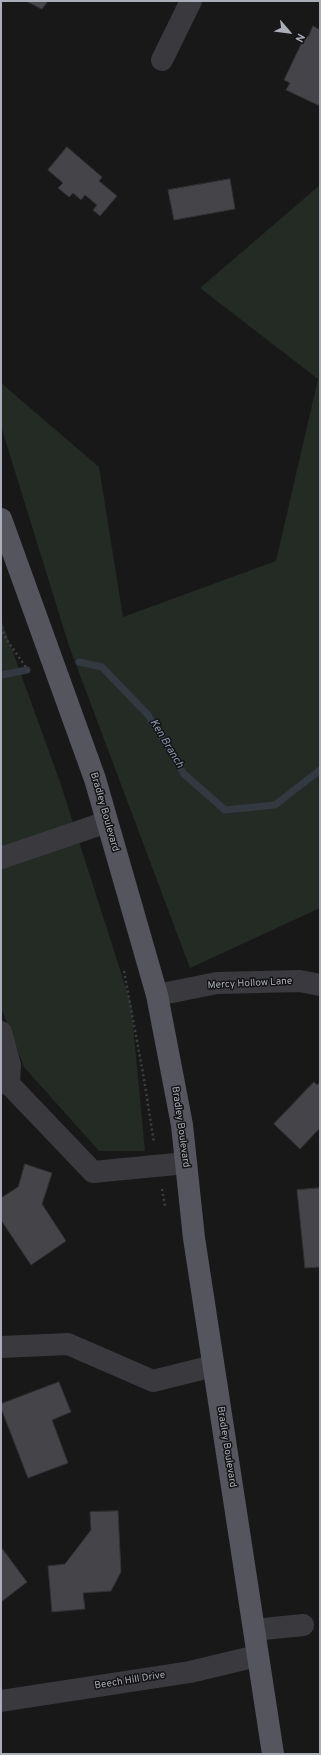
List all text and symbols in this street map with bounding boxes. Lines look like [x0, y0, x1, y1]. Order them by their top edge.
north arrow [269, 12, 309, 52]
text: N [292, 31, 308, 44]
water label: Ken Branch [146, 717, 186, 771]
street label: Bradley Boulevard [87, 771, 121, 853]
street label: Mercy Hollow Lane [207, 976, 293, 992]
street label: Bradley Boulevard [168, 1086, 192, 1168]
street label: Bradley Boulevard [214, 1406, 238, 1488]
street label: Beech Hill Drive [94, 1669, 166, 1693]

